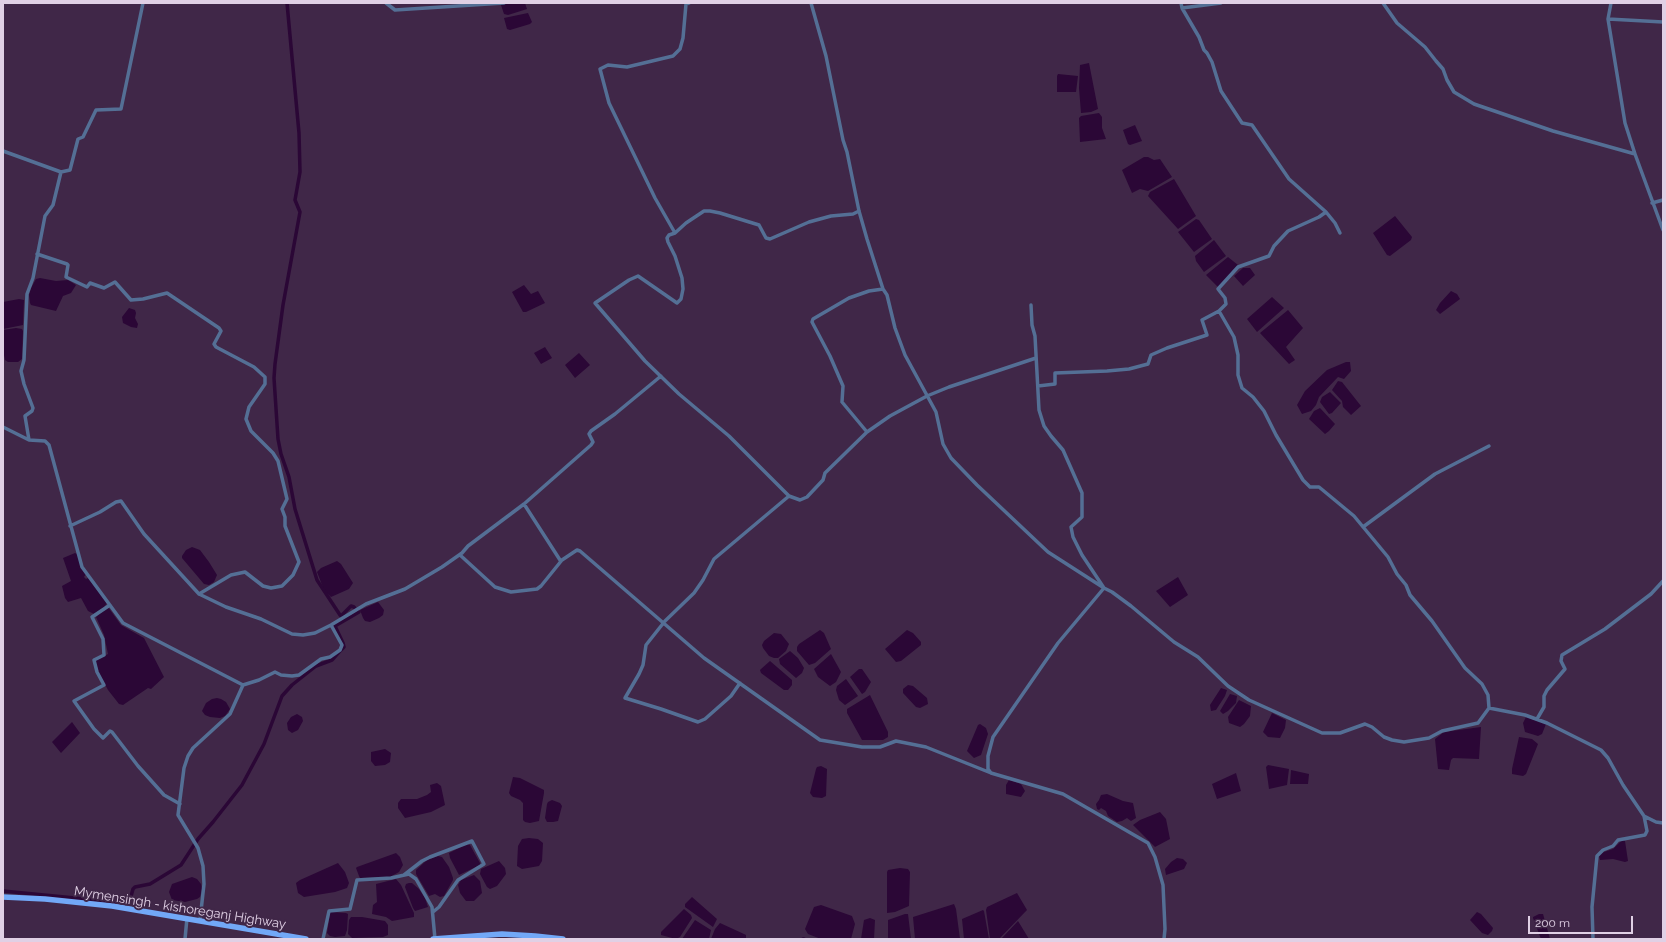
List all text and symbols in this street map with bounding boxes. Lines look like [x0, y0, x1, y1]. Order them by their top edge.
street label: Mymensingh - kishoreganj Highway [73, 884, 287, 932]
scale bar [1530, 908, 1635, 934]
text: 200 m [1535, 916, 1570, 930]

